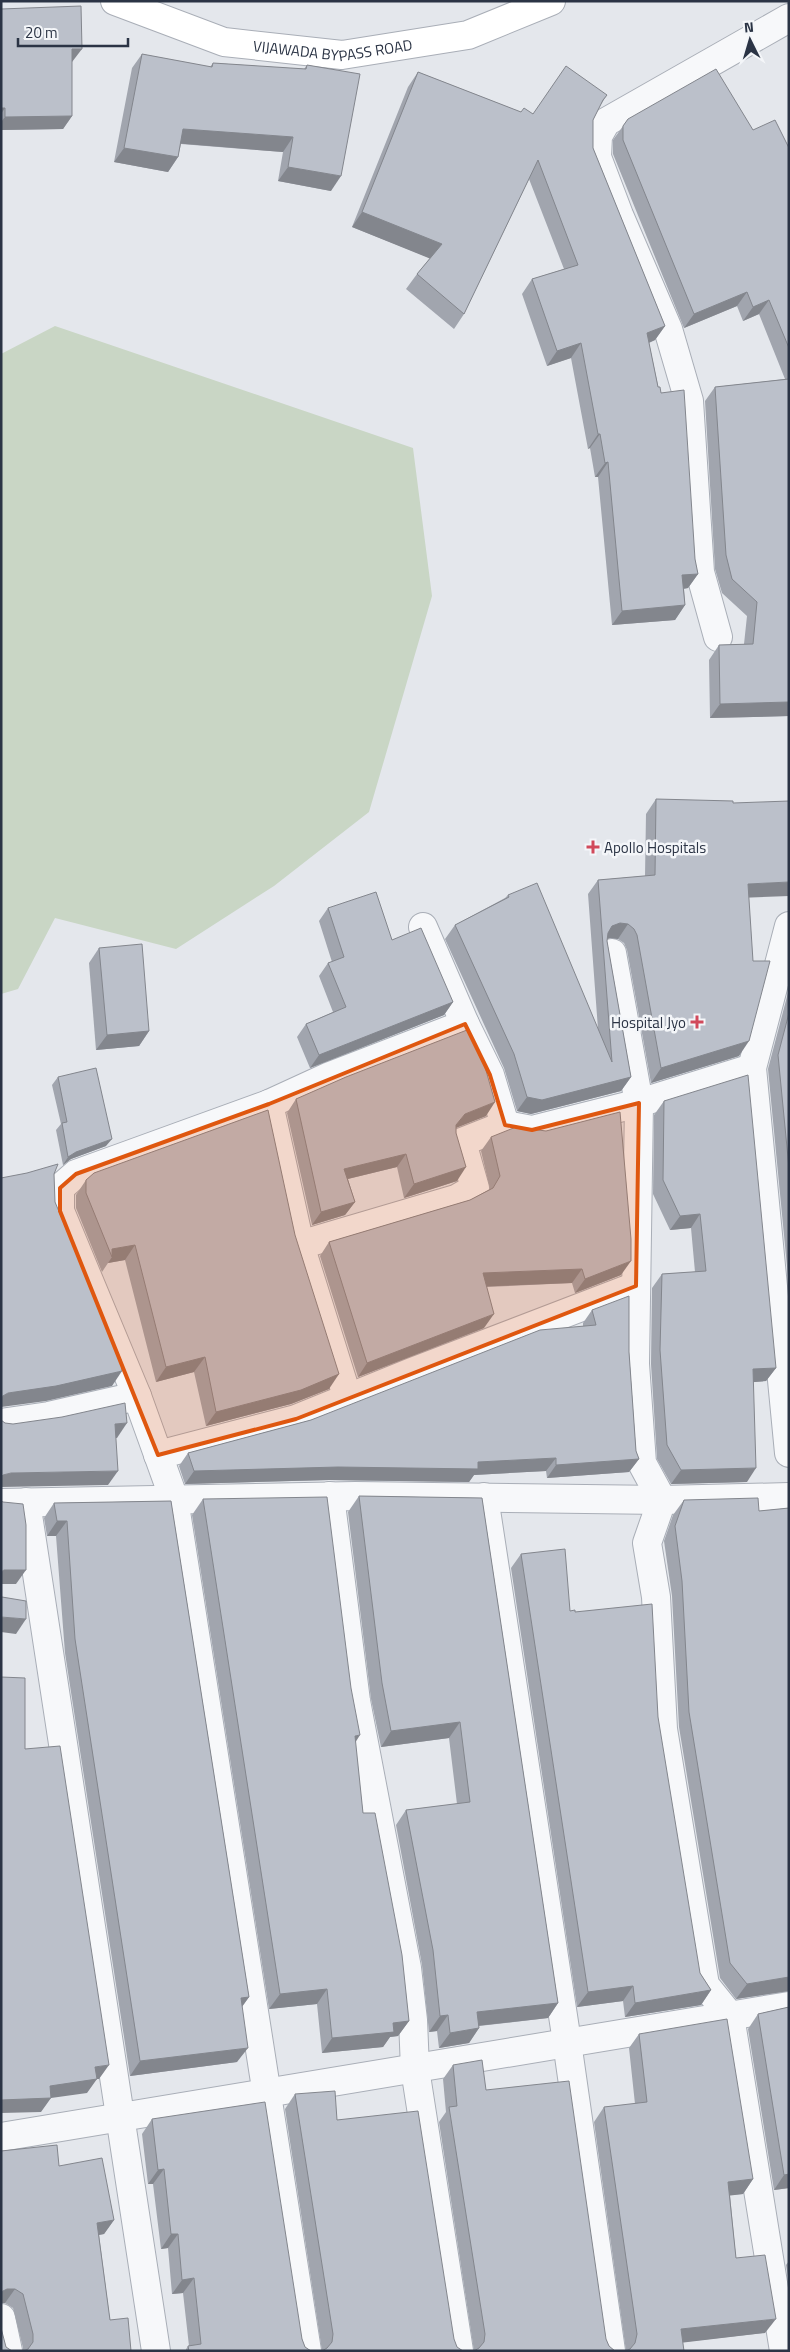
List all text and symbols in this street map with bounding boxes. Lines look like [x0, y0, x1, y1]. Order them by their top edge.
scale bar [18, 15, 128, 47]
north arrow [725, 15, 775, 65]
text: N [743, 16, 755, 37]
text: 20 m [25, 21, 58, 44]
street label: VIJAWADA BYPASS ROAD [252, 33, 414, 67]
place label: Apollo Hospitals [604, 836, 706, 859]
marker: Apollo Hospitals [586, 840, 600, 854]
place label: Hospital Jyo [611, 1011, 686, 1034]
marker: Hospital Jyo [690, 1015, 704, 1029]

